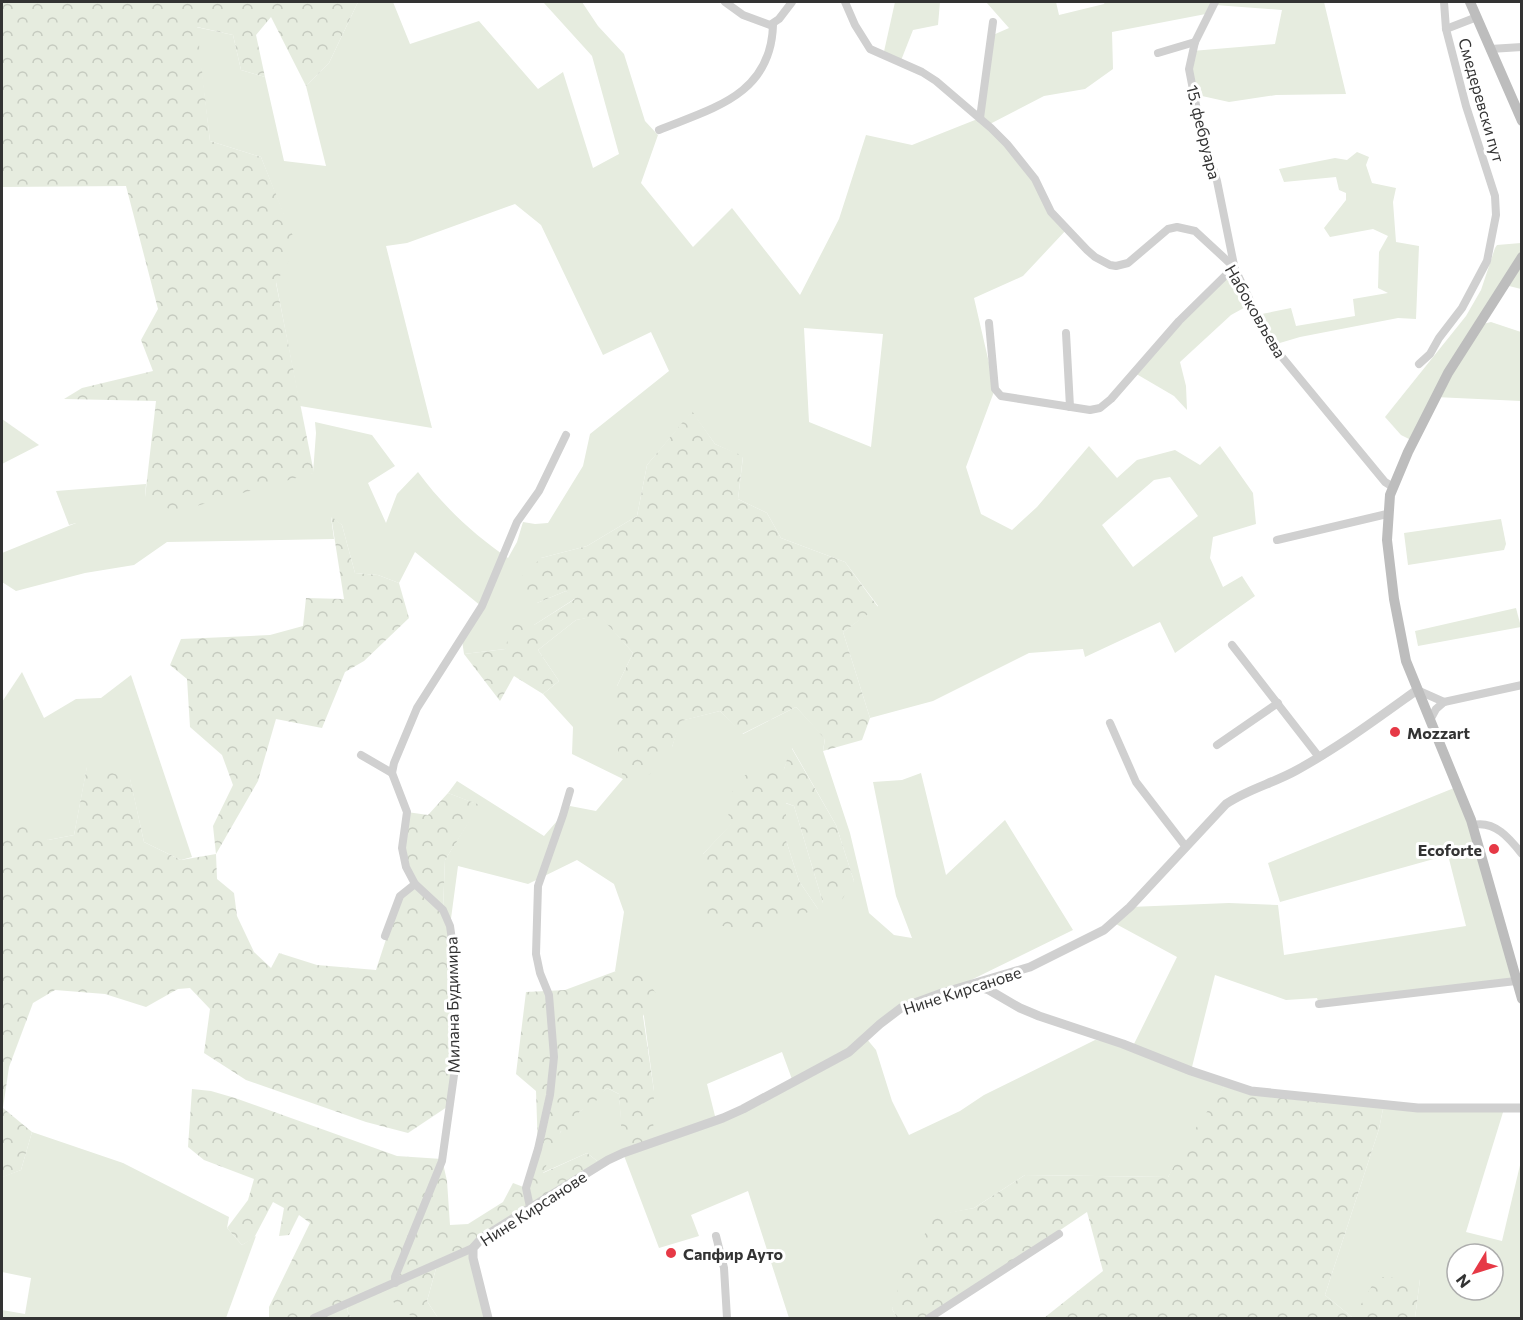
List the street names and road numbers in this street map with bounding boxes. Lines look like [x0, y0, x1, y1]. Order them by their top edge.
street label: Смедеревски пут [1455, 36, 1509, 165]
street label: 15. фебруара [1183, 83, 1225, 181]
street label: Набоковљева [1222, 261, 1290, 361]
street label: Милана Будимира [441, 937, 463, 1073]
street label: Нине Кирсанове [901, 962, 1023, 1018]
street label: Нине Кирсанове [476, 1167, 590, 1249]

